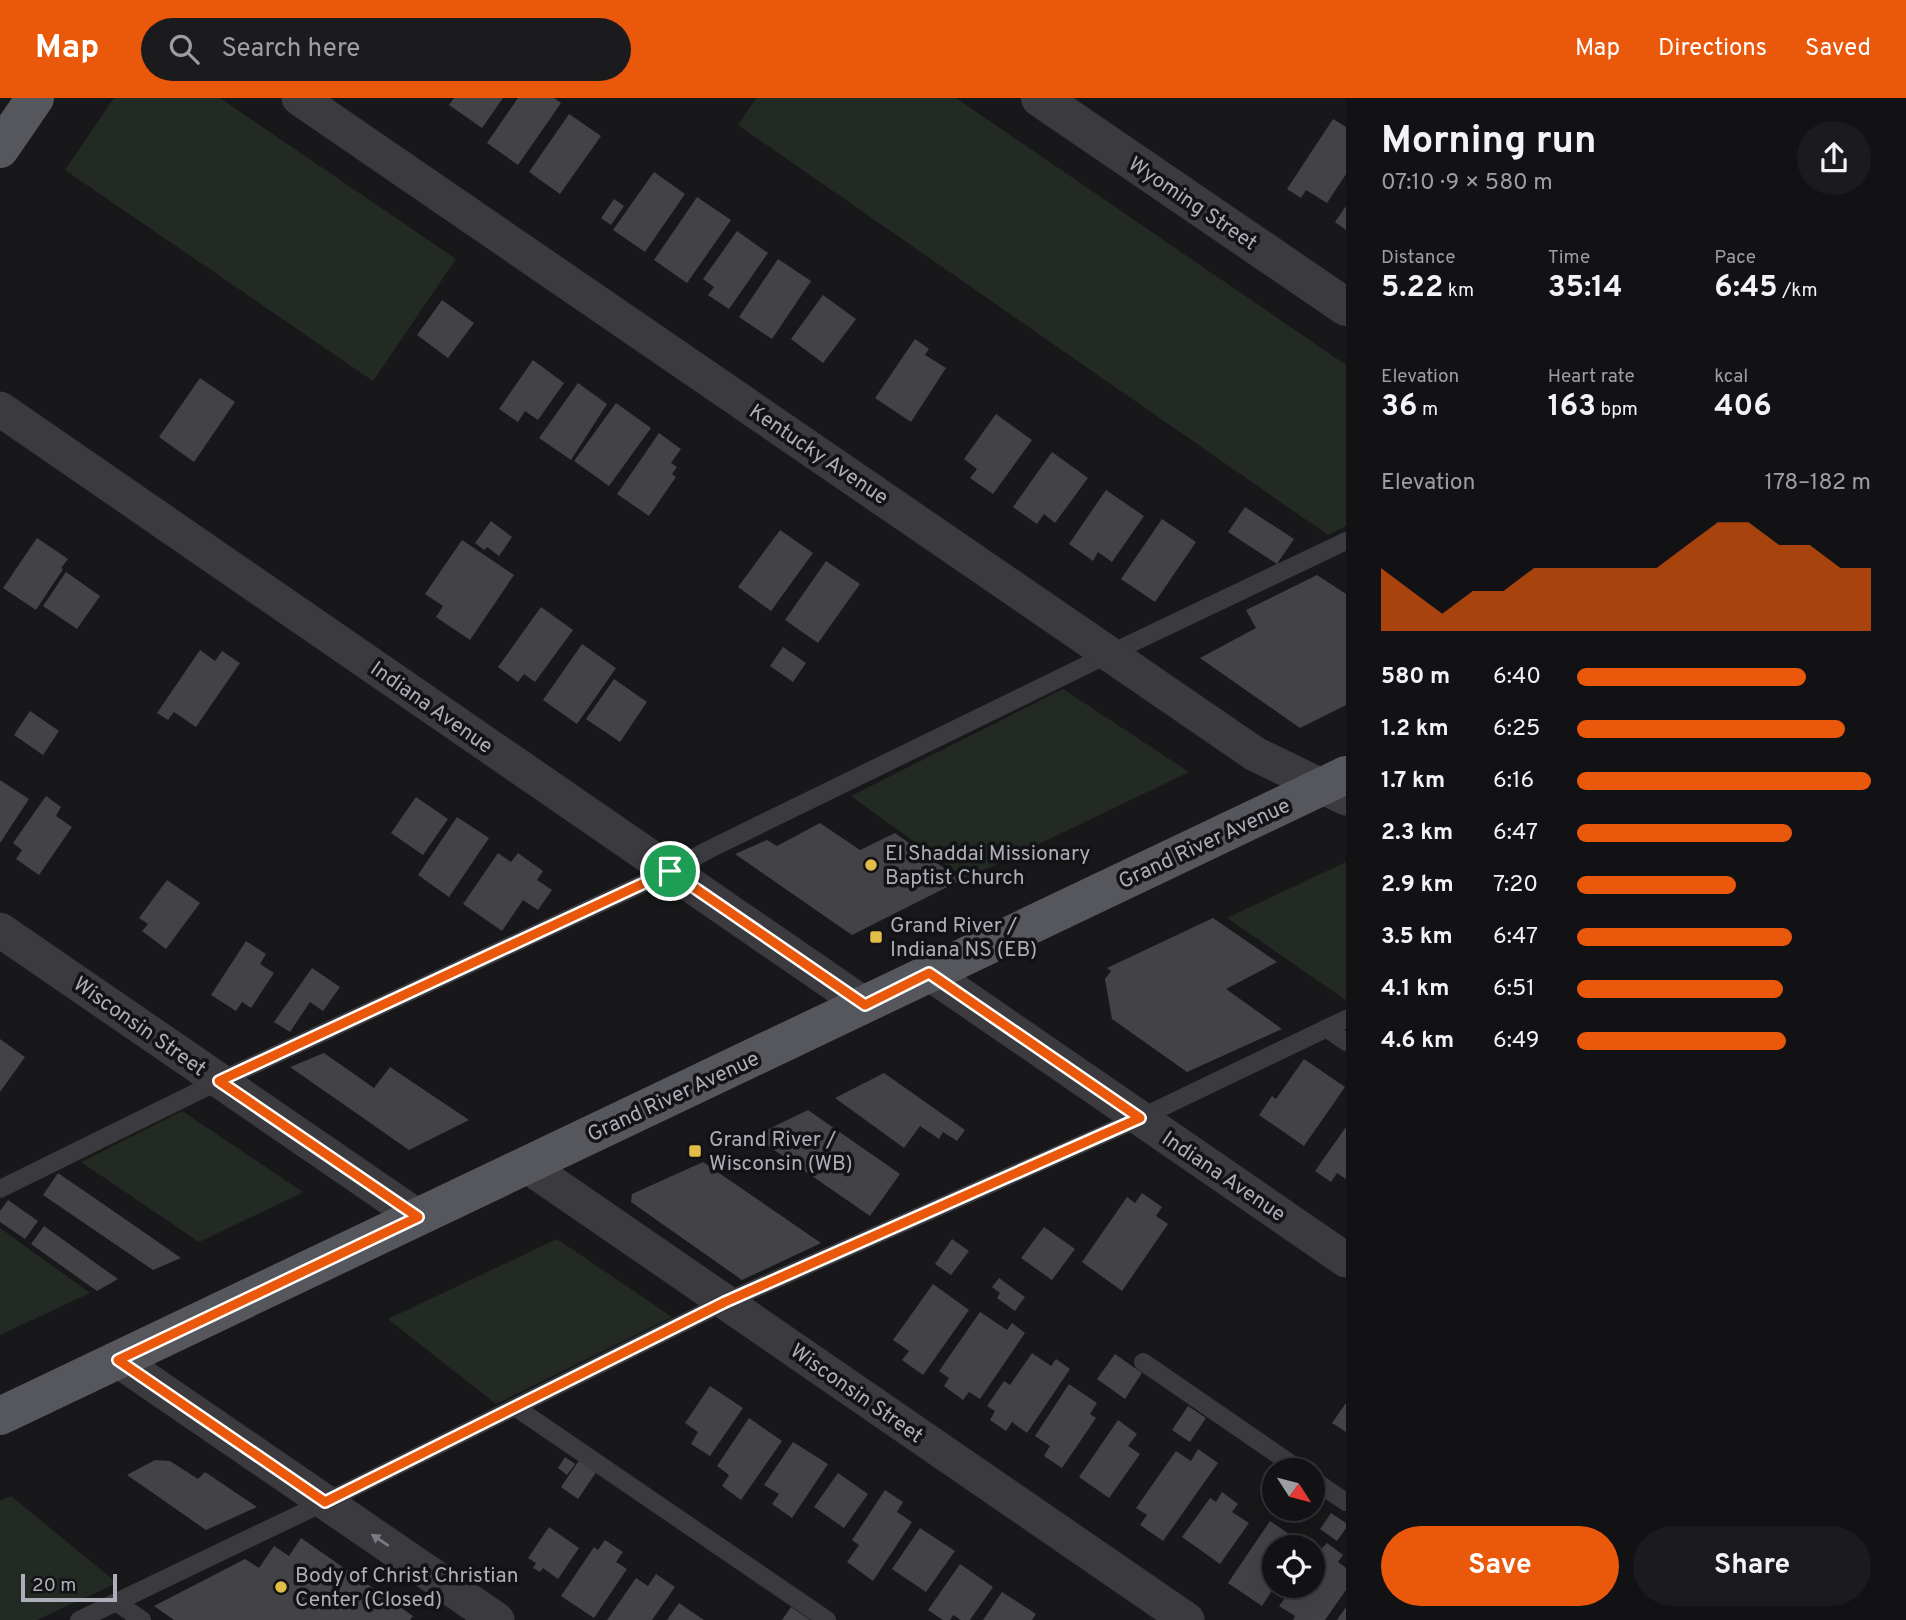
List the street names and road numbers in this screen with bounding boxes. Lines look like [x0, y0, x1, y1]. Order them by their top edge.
street label: Wyoming Street [1122, 151, 1262, 257]
street label: Kentucky Avenue [743, 399, 893, 512]
street label: Indiana Avenue [365, 656, 498, 761]
street label: Grand River Avenue [1115, 793, 1295, 896]
street label: Wisconsin Street [67, 971, 211, 1083]
street label: Grand River Avenue [584, 1046, 764, 1149]
street label: Indiana Avenue [1156, 1126, 1290, 1229]
street label: Wisconsin Street [784, 1338, 928, 1450]

